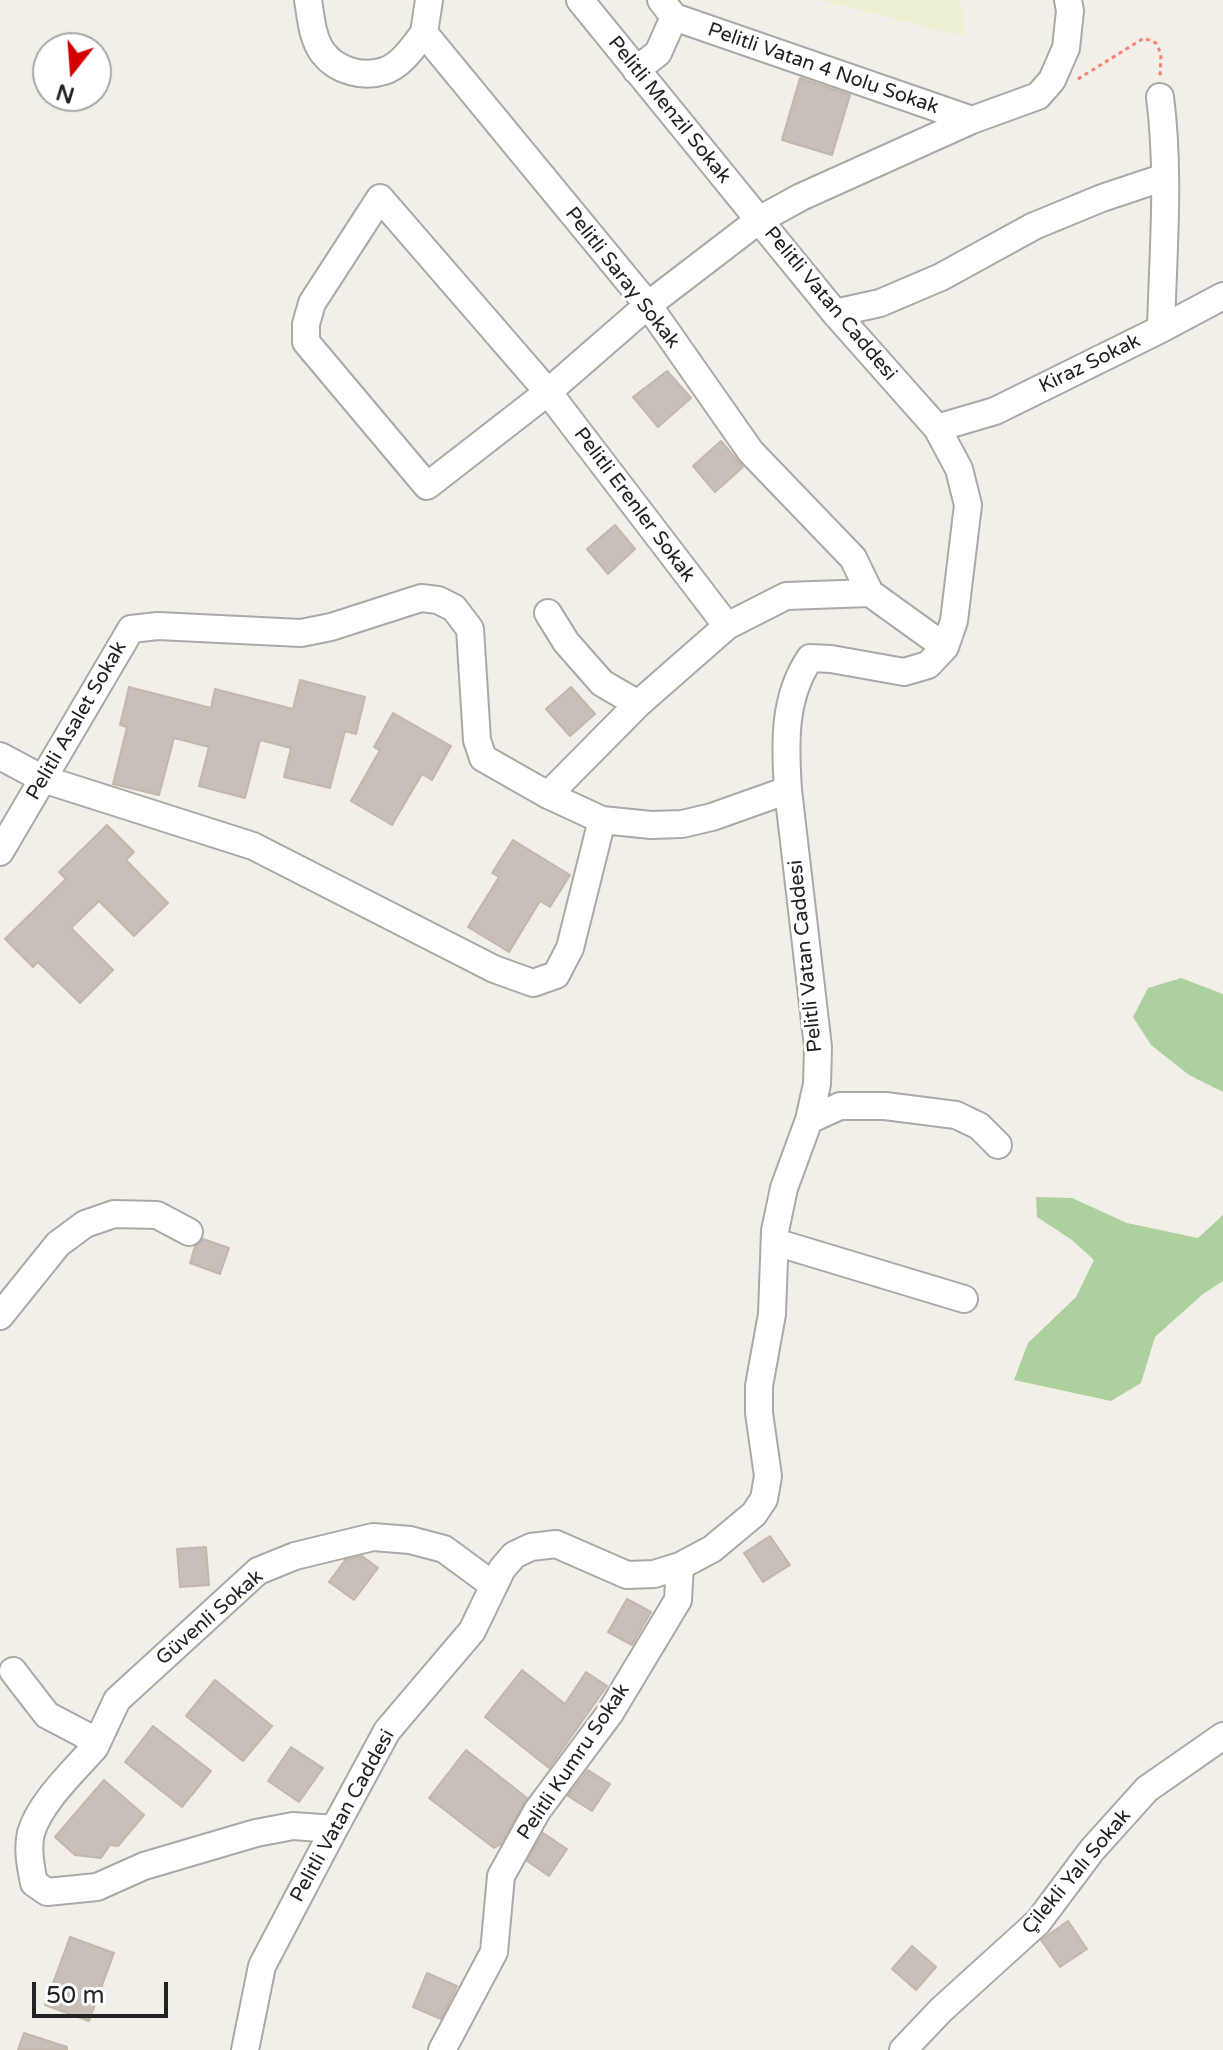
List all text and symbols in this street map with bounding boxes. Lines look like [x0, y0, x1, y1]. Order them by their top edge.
street label: Pelitli Vatan 4 Nolu Sokak [704, 18, 942, 120]
north arrow [32, 32, 112, 112]
street label: Pelitli Menzil Sokak [602, 32, 736, 188]
text: N [53, 78, 78, 108]
street label: Pelitli Saray Sokak [559, 203, 685, 353]
street label: Pelitli Vatan Caddesi [759, 222, 901, 386]
street label: Kiraz Sokak [1035, 329, 1145, 399]
street label: Pelitli Erenler Sokak [568, 423, 700, 587]
street label: Pelitli Asalet Sokak [22, 637, 132, 805]
street label: Pelitli Vatan Caddesi [784, 858, 828, 1054]
street label: Güvenli Sokak [152, 1565, 268, 1671]
street label: Pelitli Kumru Sokak [513, 1679, 635, 1845]
street label: Pelitli Vatan Caddesi [286, 1726, 400, 1906]
street label: Çilekli Yalı Sokak [1018, 1804, 1136, 1940]
scale bar [36, 1966, 172, 2016]
text: 50 m [46, 1981, 104, 2010]

